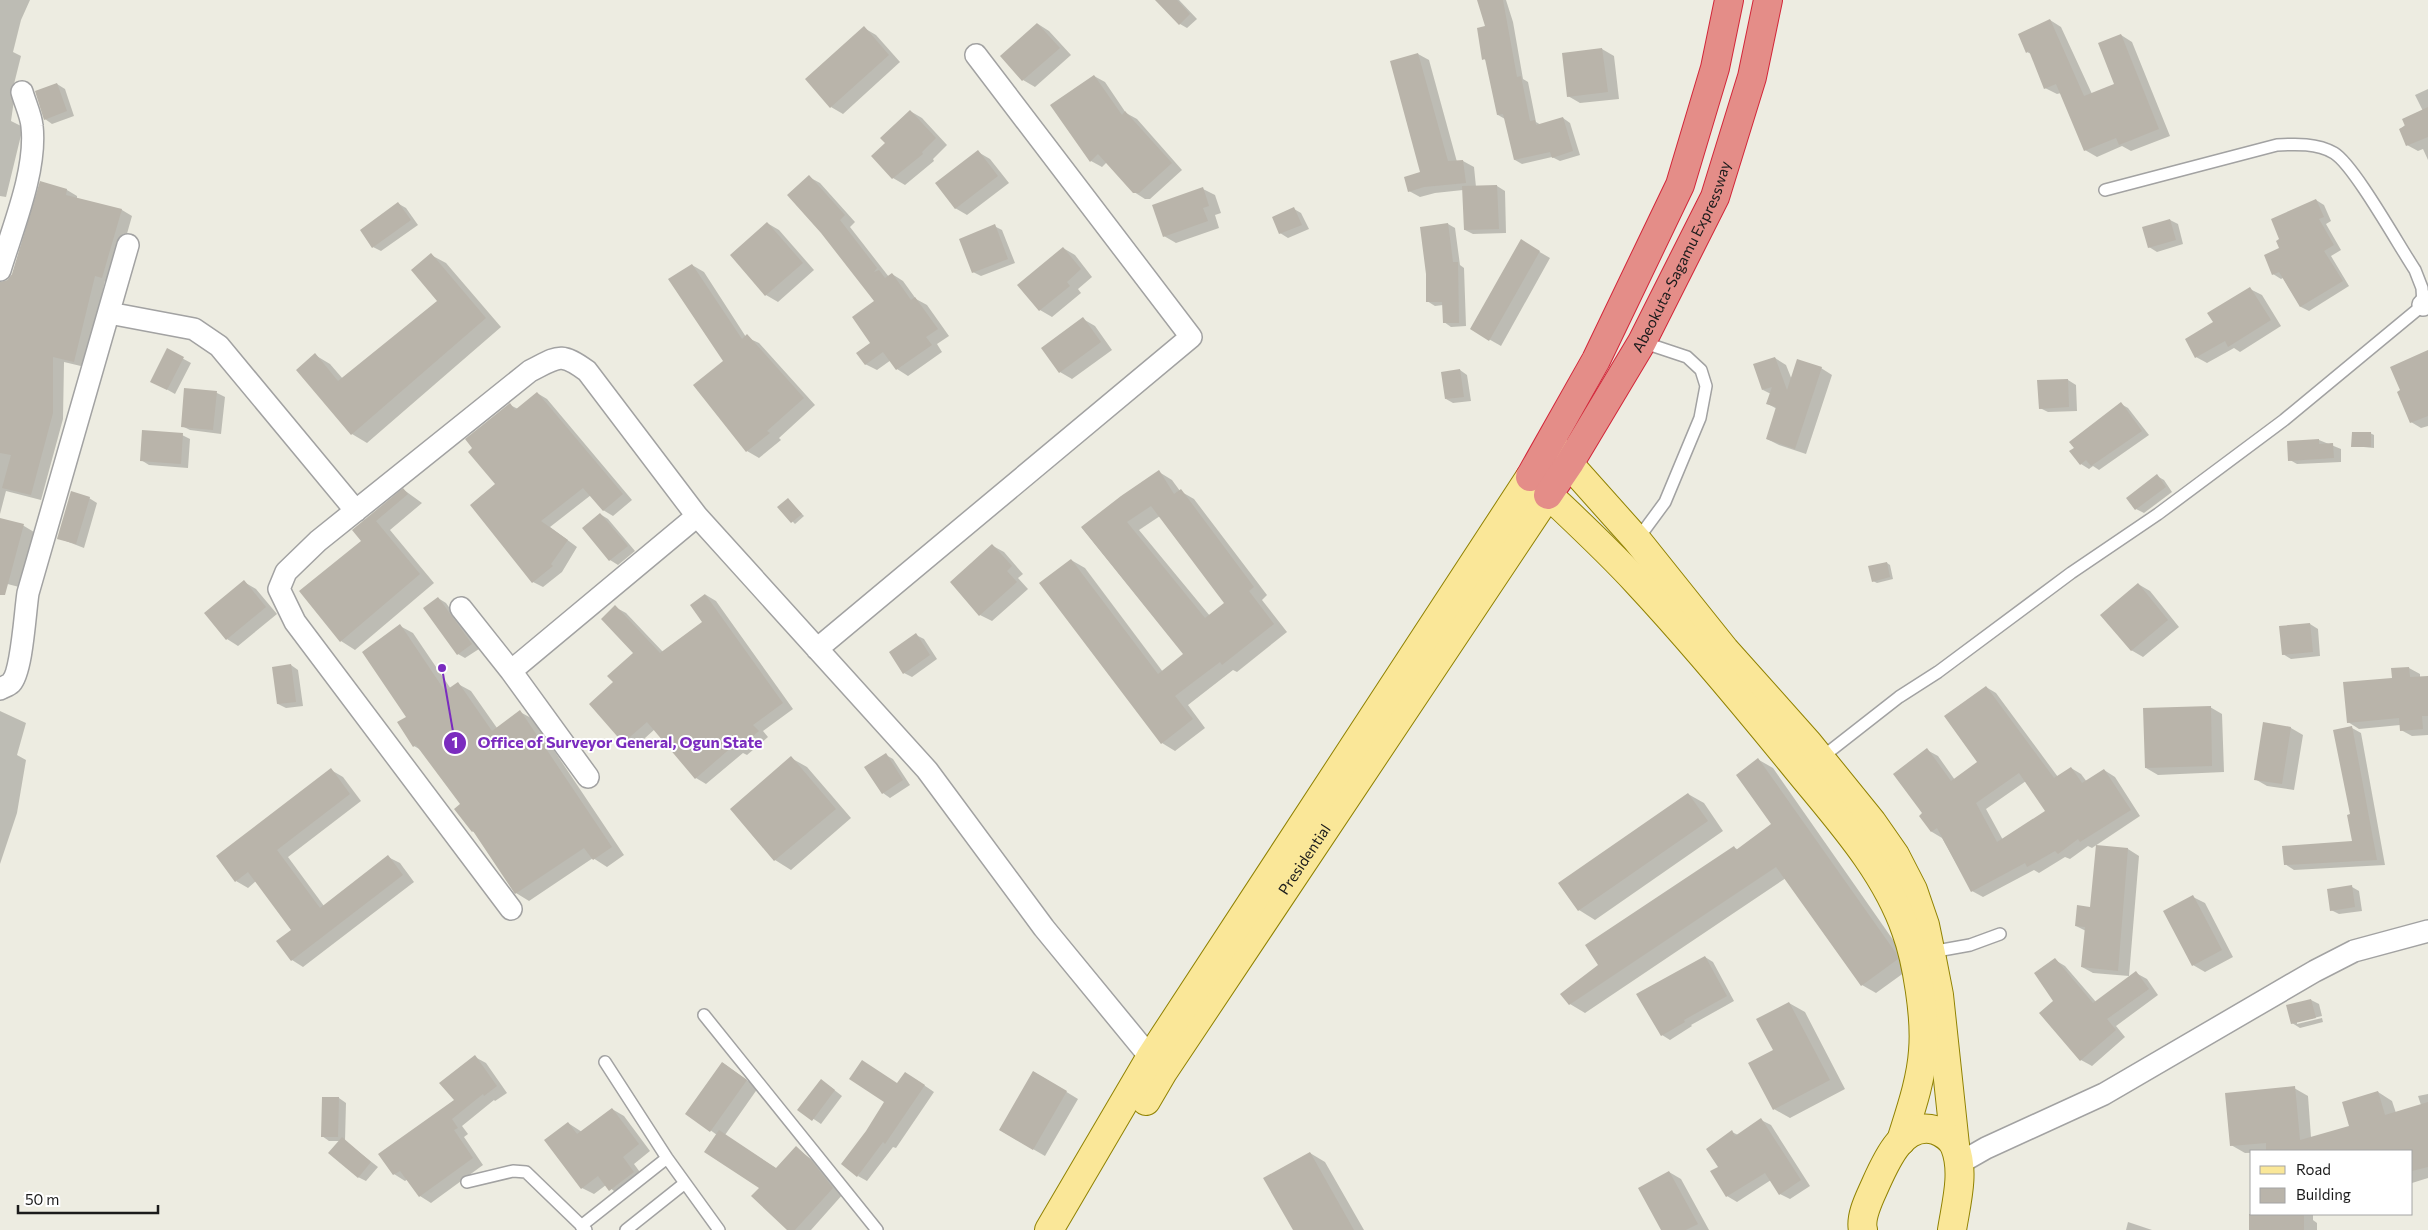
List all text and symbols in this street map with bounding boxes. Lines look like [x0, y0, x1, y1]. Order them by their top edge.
street label: Abeokuta-Sagamu Expressway [1628, 158, 1734, 355]
callout: Office of Surveyor General, Ogun State [442, 727, 772, 758]
text: Office of Surveyor General, Ogun State [477, 732, 763, 751]
text: 1 [452, 733, 458, 751]
street label: Presidential [1274, 820, 1334, 898]
legend [2250, 1150, 2413, 1215]
text: Road [2296, 1160, 2331, 1178]
scale bar [18, 1182, 158, 1214]
text: Building [2296, 1185, 2351, 1203]
text: 50 m [25, 1190, 59, 1208]

